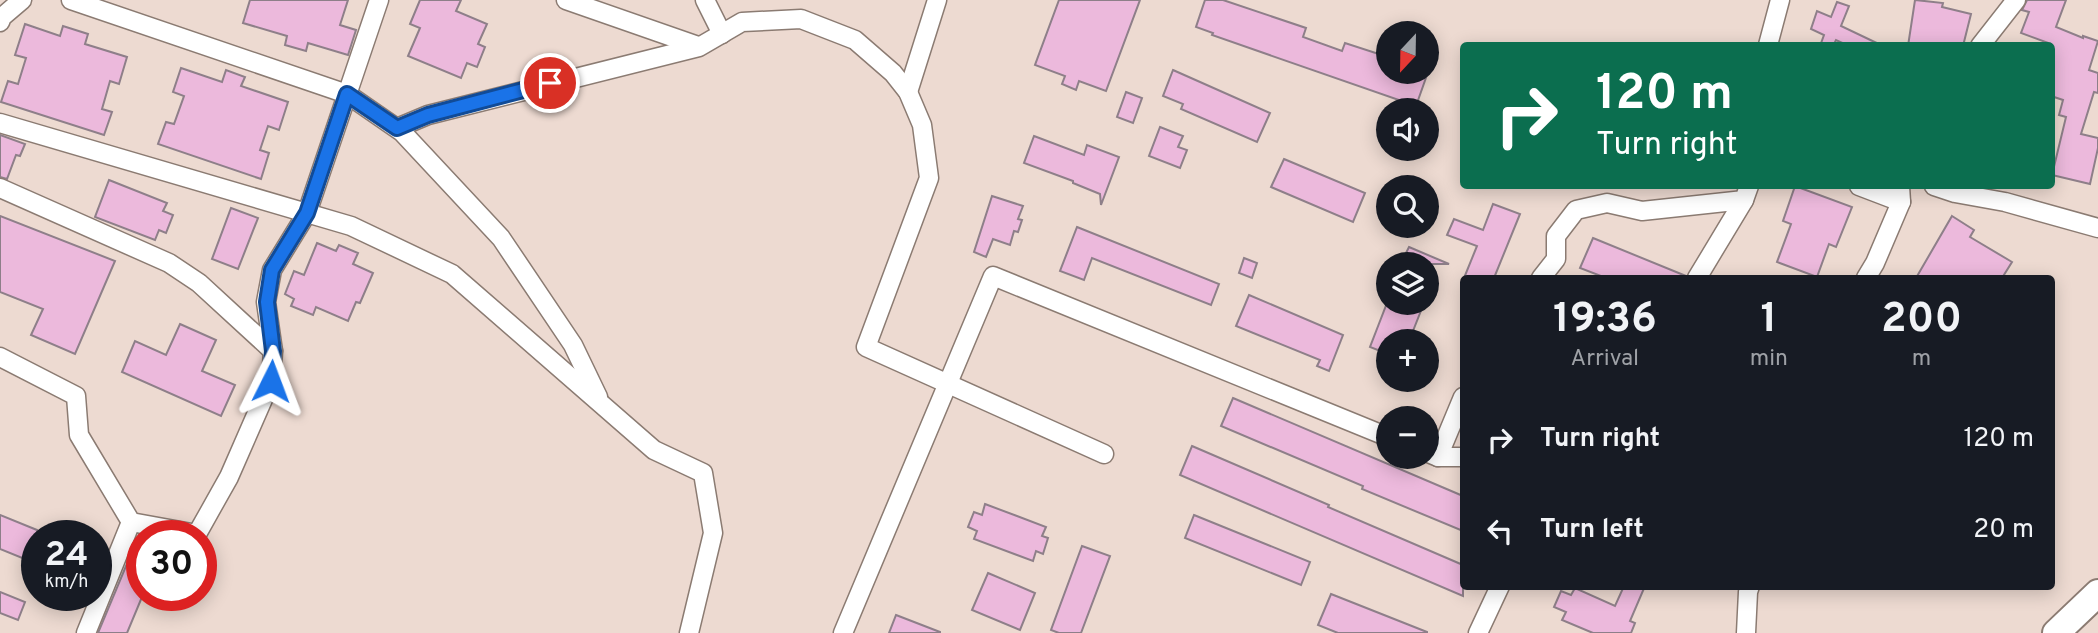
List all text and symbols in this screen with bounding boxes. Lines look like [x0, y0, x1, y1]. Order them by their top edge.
north arrow [1376, 21, 1438, 84]
map controls [1376, 21, 1439, 469]
pin [520, 53, 580, 113]
icon: arrive [531, 64, 569, 102]
text: 120 m [1596, 65, 1733, 127]
icon: right [1481, 70, 1572, 161]
button: sound [1376, 98, 1439, 161]
text: Turn right [1596, 126, 1738, 166]
button: search [1376, 175, 1439, 238]
button: layers [1376, 252, 1439, 315]
text: 19:36 [1553, 294, 1657, 347]
text: 1 [1760, 294, 1777, 347]
text: 200 [1881, 294, 1962, 347]
button: + [1376, 329, 1439, 392]
position arrow [234, 344, 308, 418]
text: Arrival [1571, 345, 1639, 374]
text: min [1750, 345, 1788, 374]
text: m [1912, 345, 1931, 374]
button: − [1376, 406, 1439, 469]
icon: right [1481, 421, 1519, 459]
text: Turn right [1540, 423, 1660, 456]
text: 120 m [1964, 423, 2034, 456]
icon: left [1481, 512, 1519, 550]
text: Turn left [1540, 514, 1644, 547]
text: 20 m [1973, 514, 2034, 547]
speed limit sign: 30 [126, 520, 217, 611]
text: 24 [45, 534, 88, 578]
text: km/h [45, 571, 88, 594]

